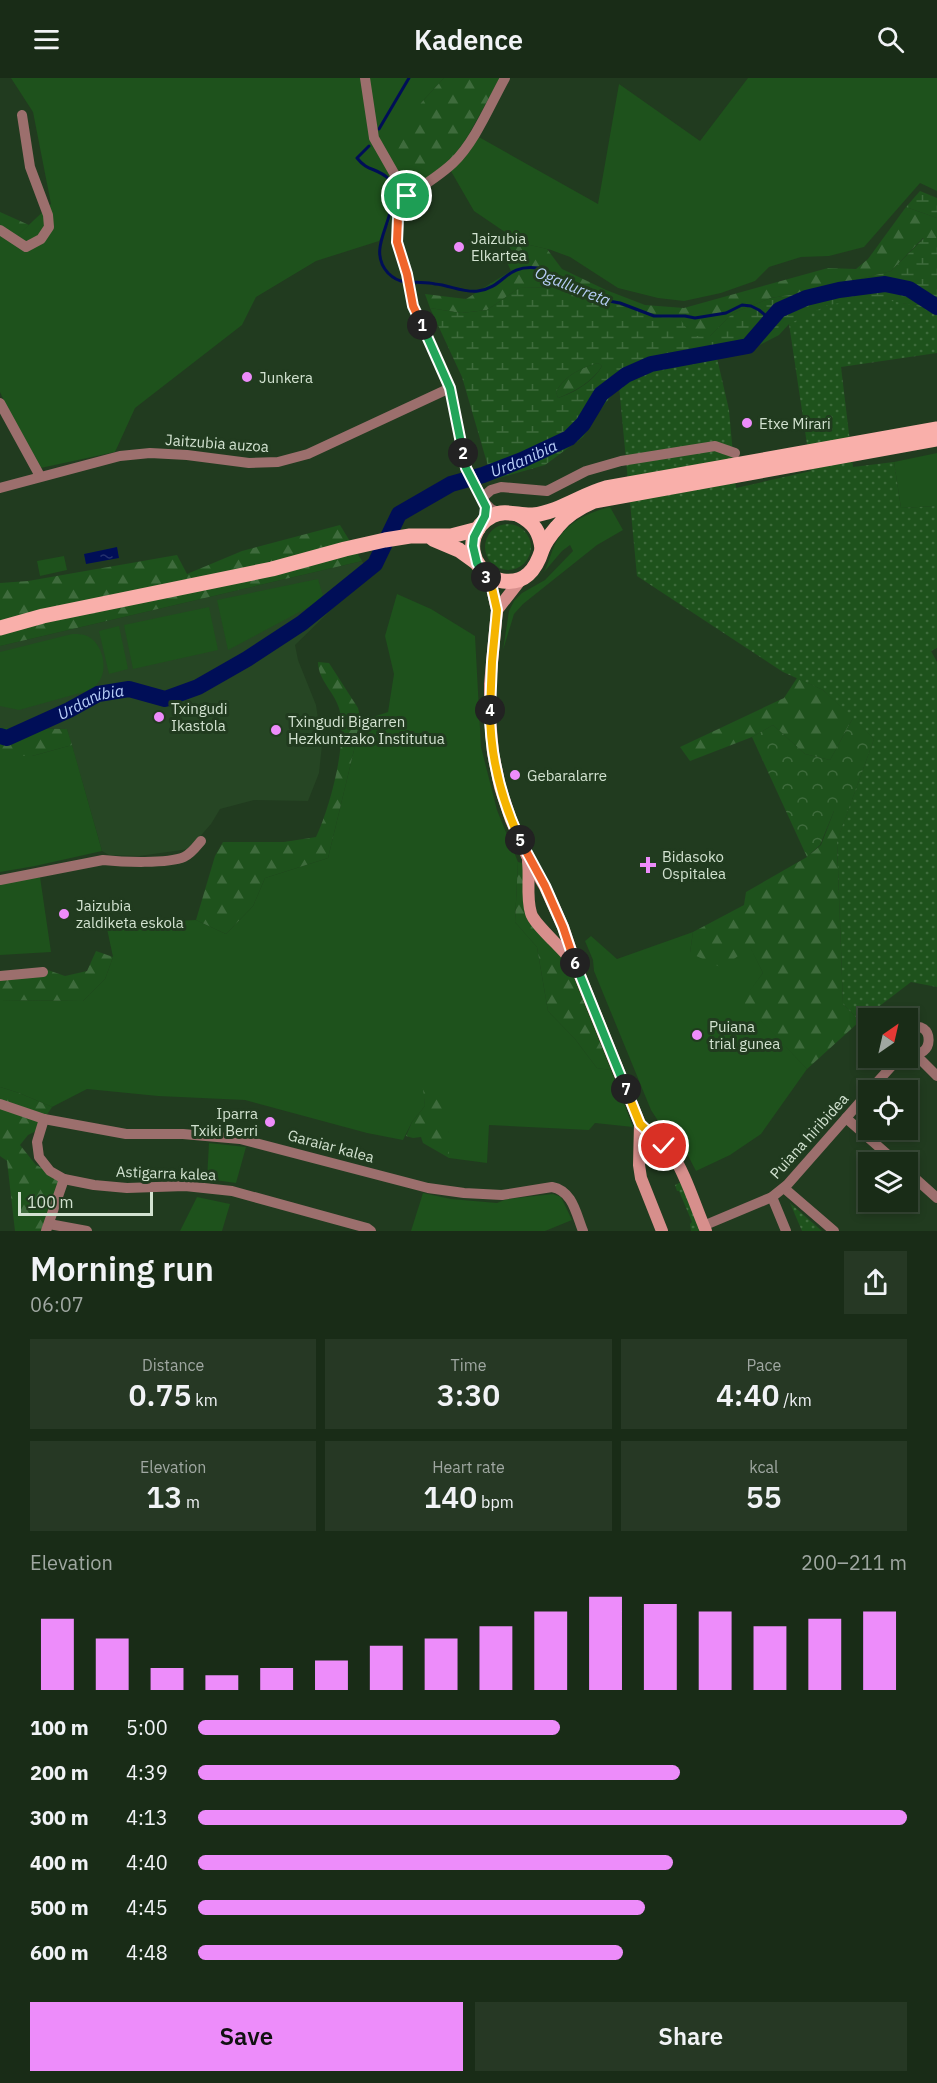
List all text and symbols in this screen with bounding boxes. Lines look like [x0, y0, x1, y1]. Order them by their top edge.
text: Kadence [414, 22, 523, 57]
icon: menu [30, 23, 63, 56]
icon: search [874, 23, 907, 56]
pin [381, 170, 432, 221]
icon: arrive [390, 179, 423, 212]
place label: Jaizubia Elkartea [471, 229, 527, 265]
marker: Jaizubia Elkartea [452, 240, 466, 254]
water label: Ogallurreta [532, 262, 614, 310]
pin: 1 [407, 310, 437, 340]
text: 1 [417, 315, 427, 335]
place label: Junkera [259, 368, 313, 387]
marker: Junkera [240, 370, 254, 384]
place label: Etxe Mirari [759, 414, 831, 433]
marker: Etxe Mirari [740, 416, 754, 430]
street label: Jaitzubia auzoa [165, 430, 269, 456]
water label: Urdanibia [487, 435, 560, 481]
pin: 2 [448, 438, 478, 468]
text: 2 [458, 443, 468, 463]
pin: 3 [471, 562, 501, 592]
text: 3 [481, 567, 491, 587]
water label: Urdanibia [54, 680, 125, 724]
pin: 4 [475, 695, 505, 725]
place label: Txingudi Ikastola [171, 699, 228, 735]
text: 4 [485, 700, 495, 720]
marker: Txingudi Ikastola [152, 710, 166, 724]
place label: Txingudi Bigarren Hezkuntzako Institutua [288, 712, 445, 748]
marker: Txingudi Bigarren Hezkuntzako Institutua [269, 723, 283, 737]
place label: Gebaralarre [527, 766, 607, 785]
marker: Gebaralarre [508, 768, 522, 782]
pin: 5 [505, 825, 535, 855]
text: 5 [515, 830, 525, 850]
place label: Bidasoko Ospitalea [662, 847, 726, 883]
marker: Bidasoko Ospitalea [639, 856, 657, 874]
place label: Jaizubia zaldiketa eskola [76, 896, 184, 932]
marker: Jaizubia zaldiketa eskola [57, 907, 71, 921]
pin: 6 [560, 948, 590, 978]
text: 6 [570, 953, 580, 973]
north arrow [858, 1008, 918, 1068]
map controls [858, 1008, 918, 1212]
place label: Puiana trial gunea [709, 1017, 780, 1053]
marker: Puiana trial gunea [690, 1028, 704, 1042]
pin: 7 [611, 1074, 641, 1104]
text: 7 [621, 1079, 631, 1099]
button: locate [858, 1080, 918, 1140]
street label: Puiana hiribidea [766, 1089, 852, 1183]
place label: Iparra Txiki Berri [191, 1104, 258, 1140]
marker: Iparra Txiki Berri [263, 1115, 277, 1129]
pin [638, 1120, 689, 1171]
street label: Garaiar kalea [286, 1125, 376, 1167]
icon: check [647, 1129, 680, 1162]
button: layers [858, 1152, 918, 1212]
street label: Astigarra kalea [116, 1162, 216, 1184]
scale bar [18, 1189, 153, 1216]
text: 100 m [27, 1192, 74, 1212]
text: Morning run [30, 1247, 214, 1290]
button: share [844, 1251, 907, 1314]
text: 06:07 [30, 1291, 84, 1318]
text: Distance [142, 1355, 204, 1375]
text: Time [451, 1355, 486, 1375]
text: Pace [746, 1355, 781, 1375]
text: 0.75 [129, 1375, 192, 1414]
text: 3:30 [437, 1375, 500, 1414]
text: 4:40 [716, 1375, 779, 1414]
text: km [192, 1390, 218, 1410]
text: /km [779, 1390, 812, 1410]
text: Elevation [140, 1457, 206, 1477]
text: Heart rate [432, 1457, 505, 1477]
text: kcal [749, 1457, 778, 1477]
text: 13 [146, 1477, 182, 1516]
text: 140 [423, 1477, 477, 1516]
text: 55 [746, 1477, 782, 1516]
text: m [182, 1492, 200, 1512]
text: bpm [477, 1492, 514, 1512]
text: Elevation [30, 1549, 113, 1576]
text: 200–211 m [801, 1549, 907, 1576]
text: 100 m [30, 1714, 89, 1741]
text: 5:00 [126, 1714, 168, 1741]
text: 200 m [30, 1759, 89, 1786]
text: 4:39 [126, 1759, 168, 1786]
text: 300 m [30, 1804, 89, 1831]
text: 4:13 [126, 1804, 168, 1831]
text: 400 m [30, 1849, 89, 1876]
text: 4:40 [126, 1849, 168, 1876]
text: 500 m [30, 1894, 89, 1921]
text: 4:45 [126, 1894, 168, 1921]
text: 600 m [30, 1939, 89, 1966]
text: 4:48 [126, 1939, 168, 1966]
button: Save [30, 2002, 463, 2071]
button: Share [475, 2002, 907, 2071]

